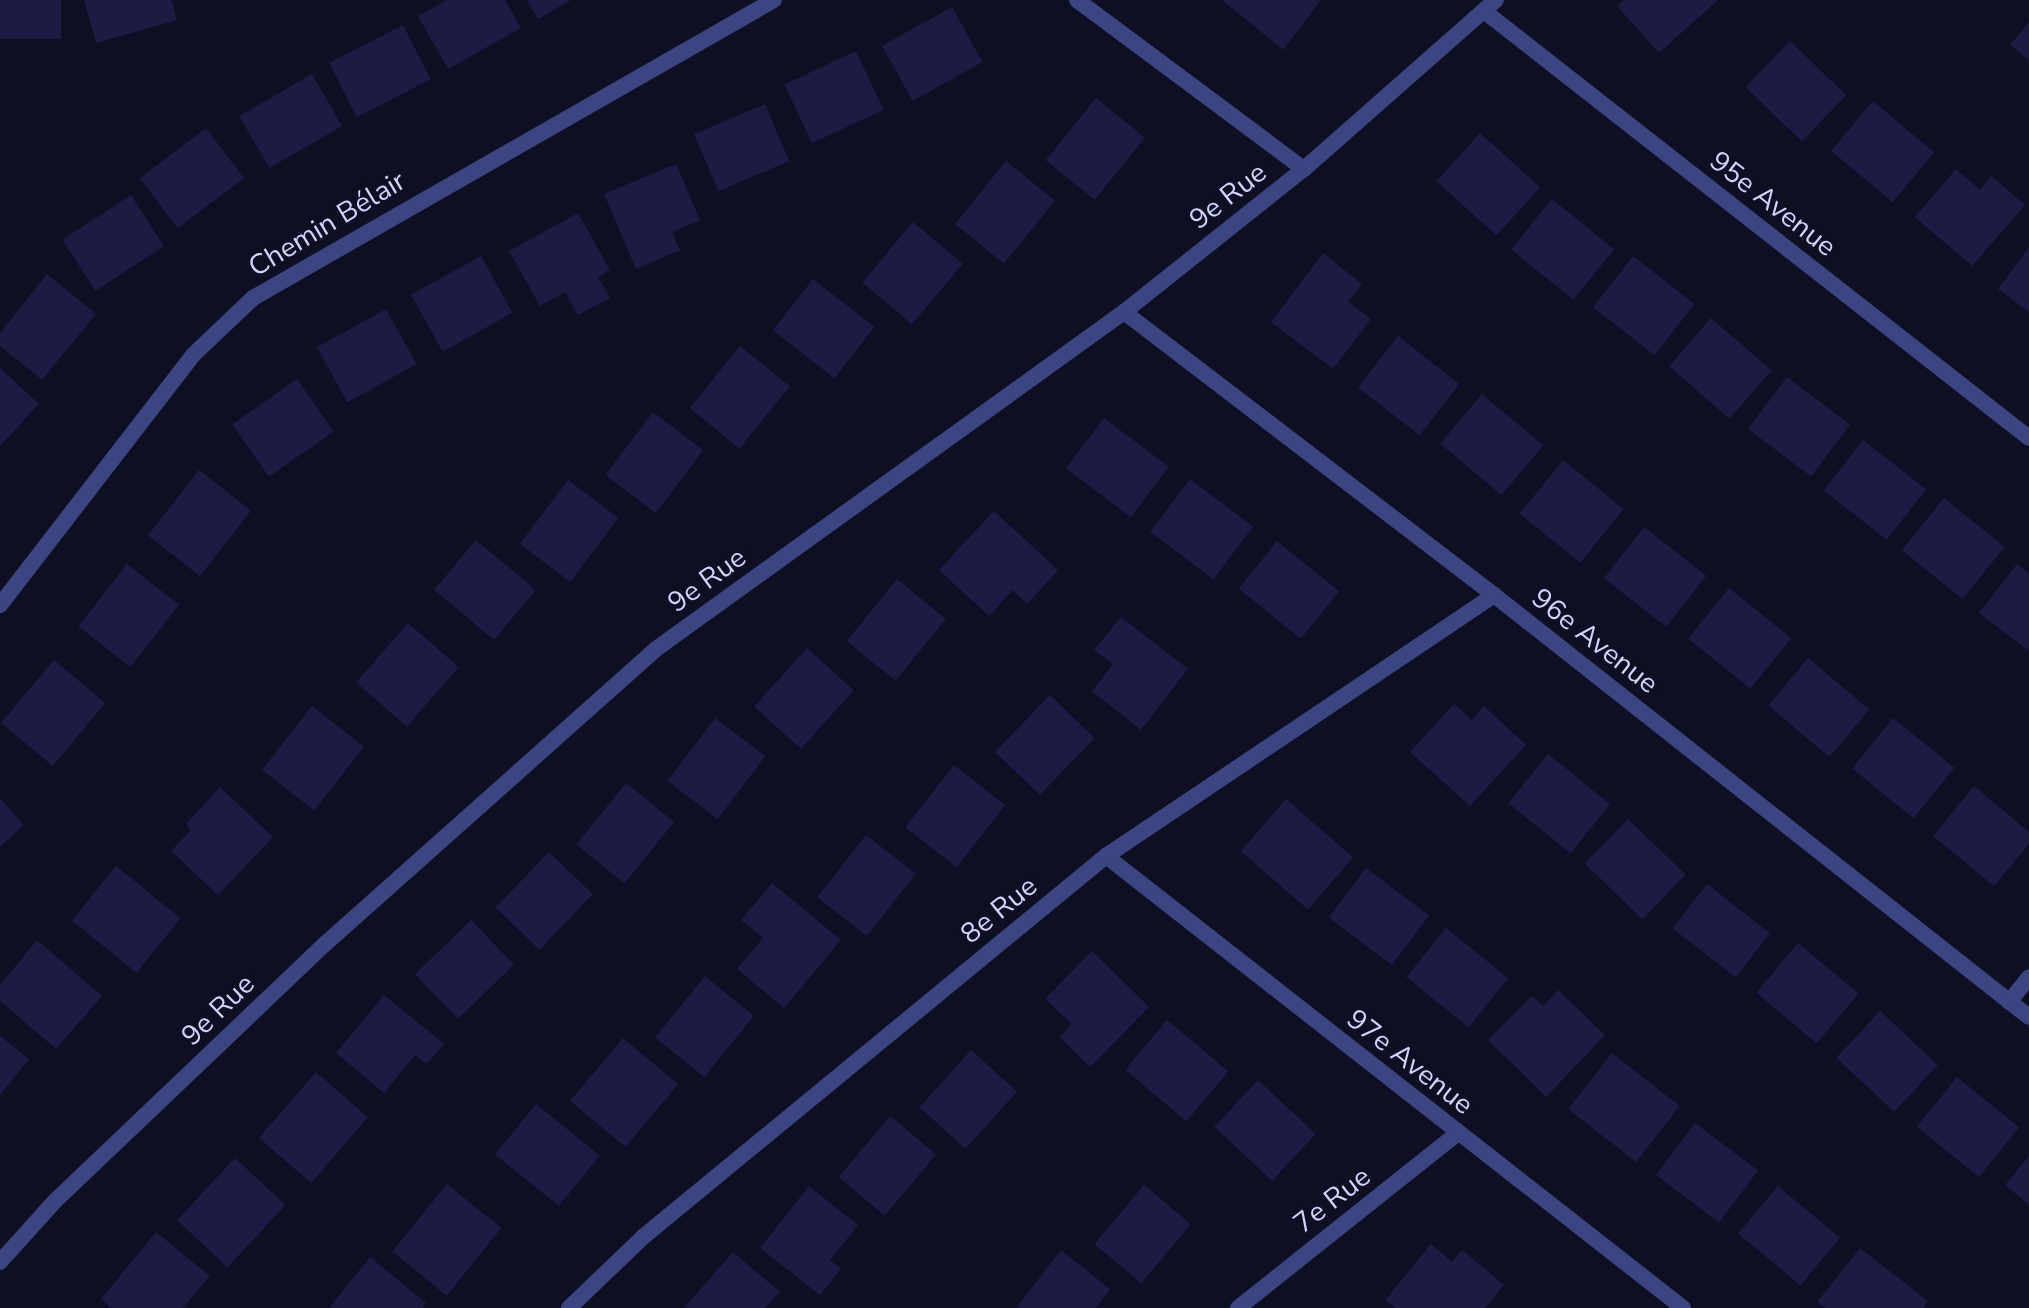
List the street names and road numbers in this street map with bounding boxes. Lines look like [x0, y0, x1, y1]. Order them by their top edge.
street label: 95e Avenue [1703, 144, 1843, 264]
street label: 9e Rue [1183, 156, 1273, 236]
street label: Chemin Bélair [243, 164, 411, 284]
street label: 9e Rue [661, 540, 753, 620]
street label: 96e Avenue [1525, 581, 1665, 701]
street label: 8e Rue [954, 869, 1044, 951]
street label: 9e Rue [175, 967, 261, 1053]
street label: 97e Avenue [1340, 1002, 1480, 1122]
street label: 7e Rue [1287, 1160, 1377, 1240]

